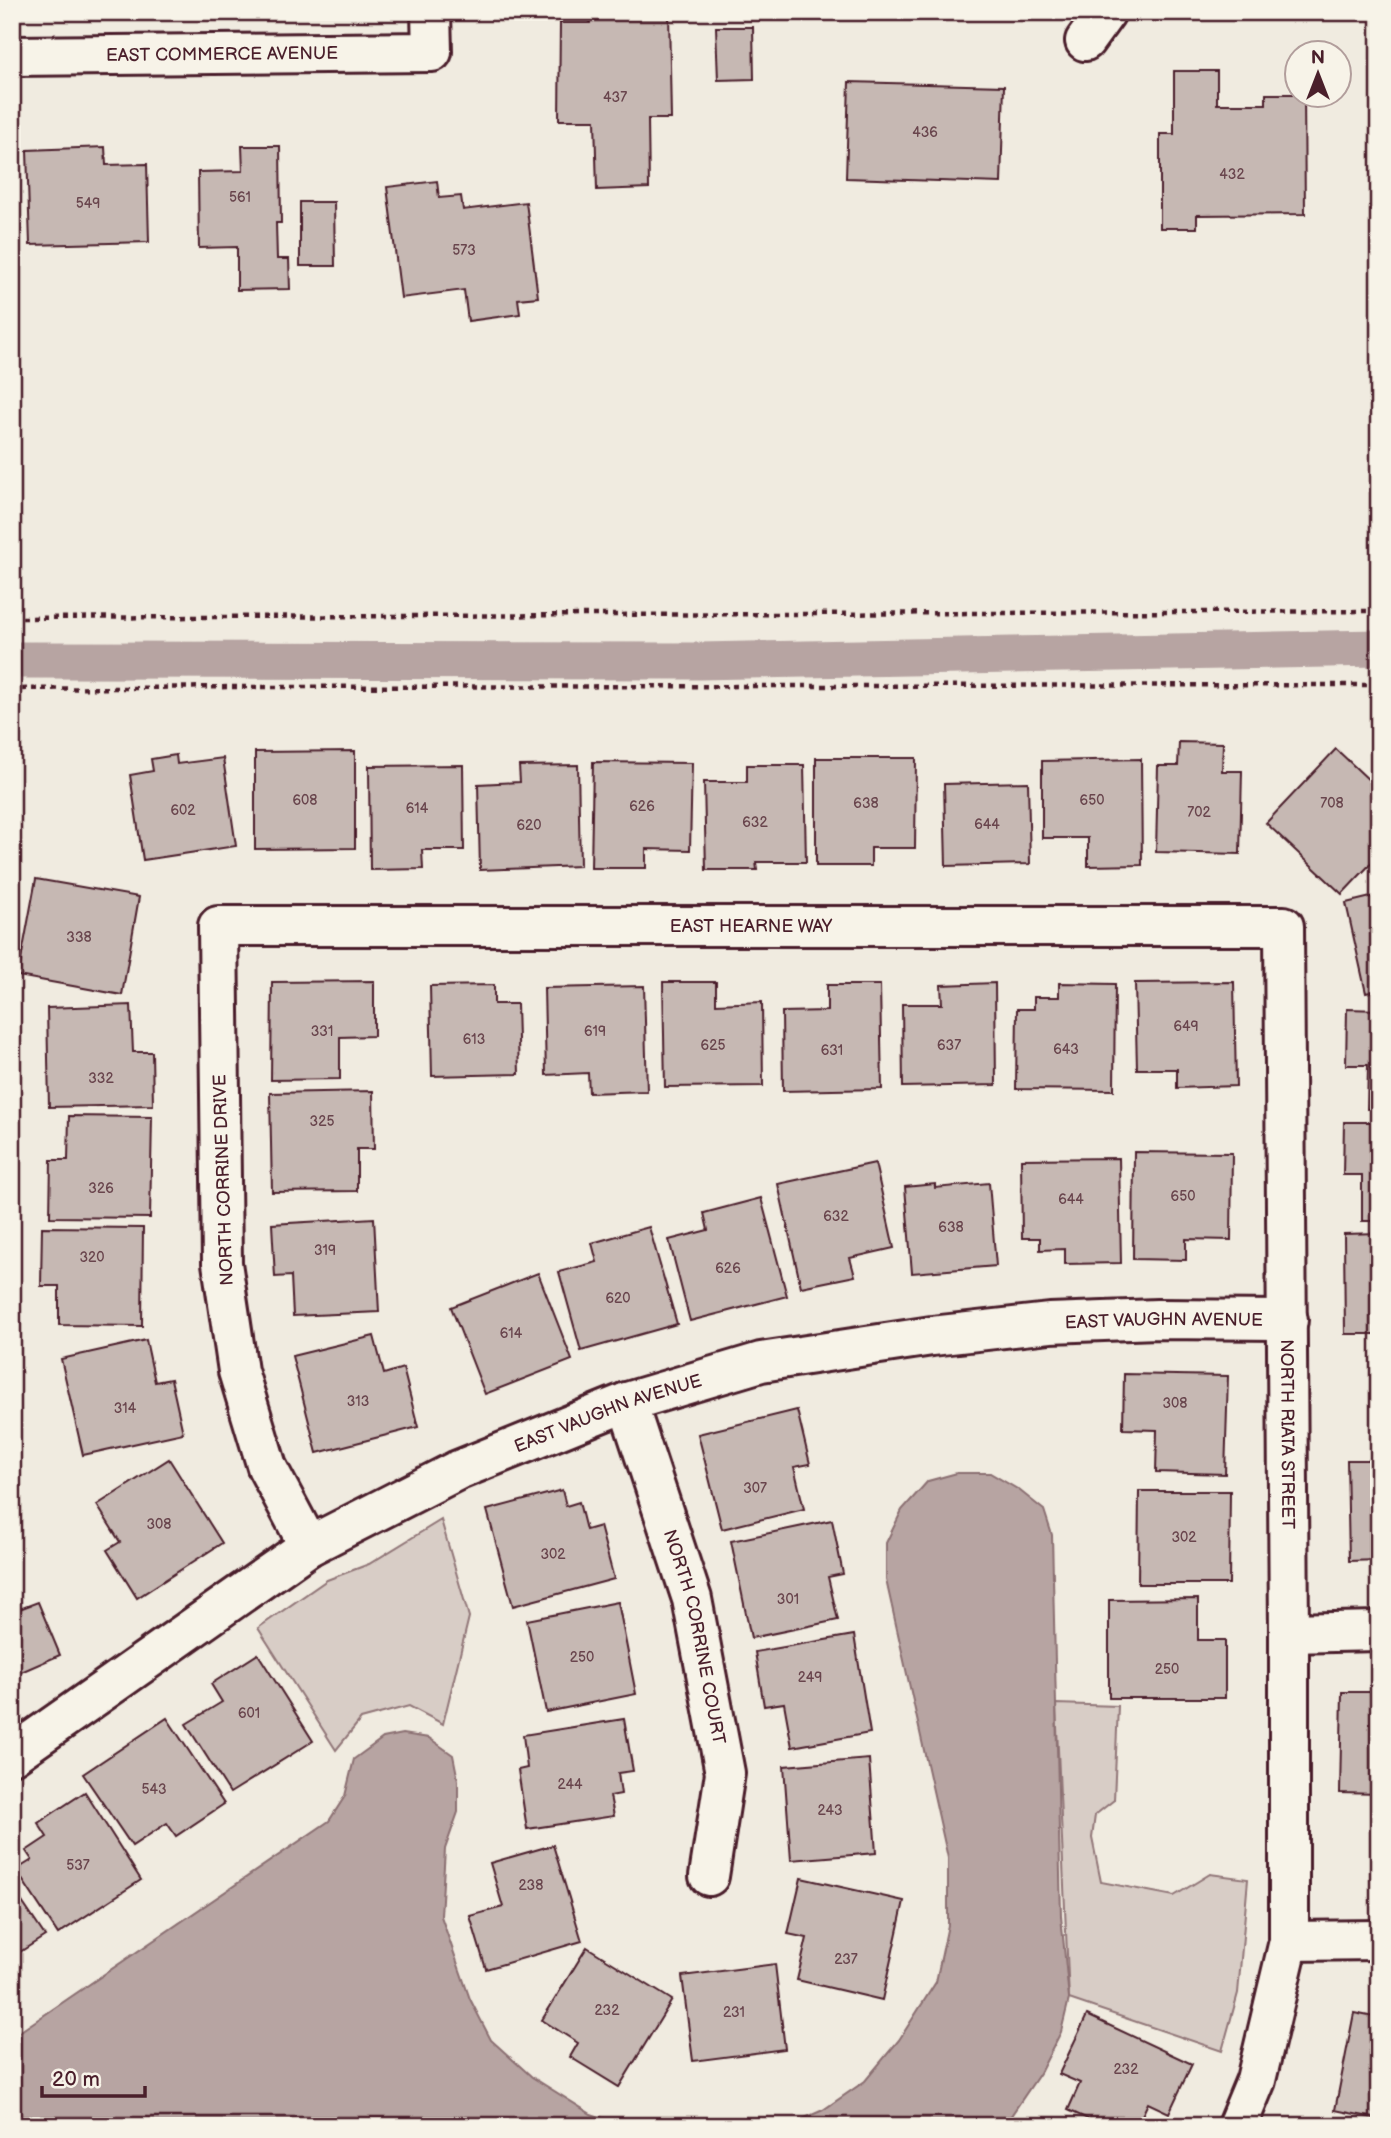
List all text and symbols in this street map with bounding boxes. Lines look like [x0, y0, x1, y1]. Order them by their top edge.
north arrow [1282, 38, 1352, 108]
street label: EAST COMMERCE AVENUE [106, 43, 338, 66]
text: N [1311, 47, 1325, 70]
house number: 437 [603, 89, 627, 106]
house number: 436 [912, 124, 938, 141]
house number: 432 [1219, 166, 1245, 183]
house number: 561 [229, 189, 251, 206]
house number: 549 [76, 195, 100, 212]
house number: 573 [452, 242, 476, 259]
house number: 608 [293, 792, 317, 809]
house number: 650 [1080, 792, 1104, 809]
house number: 638 [853, 795, 879, 812]
house number: 708 [1320, 795, 1344, 812]
house number: 626 [629, 798, 655, 815]
house number: 614 [406, 800, 429, 817]
house number: 602 [170, 802, 196, 819]
house number: 702 [1187, 804, 1211, 821]
house number: 632 [742, 814, 768, 831]
house number: 644 [974, 816, 1000, 833]
house number: 620 [516, 817, 542, 834]
street label: EAST HEARNE WAY [670, 916, 833, 937]
house number: 338 [66, 929, 92, 946]
house number: 649 [1173, 1018, 1199, 1035]
house number: 331 [311, 1023, 333, 1040]
house number: 619 [584, 1023, 606, 1040]
house number: 613 [463, 1031, 485, 1048]
house number: 625 [701, 1037, 725, 1054]
house number: 637 [937, 1037, 961, 1054]
house number: 643 [1053, 1041, 1079, 1058]
house number: 631 [821, 1042, 843, 1059]
house number: 332 [88, 1070, 114, 1087]
street label: NORTH CORRINE DRIVE [209, 1074, 238, 1286]
house number: 325 [310, 1113, 334, 1130]
house number: 326 [88, 1180, 114, 1197]
house number: 650 [1171, 1188, 1195, 1205]
house number: 644 [1058, 1191, 1084, 1208]
house number: 632 [823, 1208, 849, 1225]
house number: 638 [938, 1219, 964, 1236]
house number: 319 [314, 1242, 336, 1259]
house number: 320 [79, 1249, 105, 1266]
house number: 626 [715, 1260, 741, 1277]
house number: 620 [605, 1290, 631, 1307]
street label: EAST VAUGHN AVENUE [1064, 1309, 1263, 1333]
house number: 614 [500, 1325, 523, 1342]
street label: NORTH RIATA STREET [1276, 1339, 1298, 1529]
street label: EAST VAUGHN AVENUE [511, 1370, 705, 1457]
house number: 313 [347, 1393, 369, 1410]
house number: 308 [1162, 1395, 1188, 1412]
house number: 314 [114, 1400, 137, 1417]
house number: 307 [743, 1480, 767, 1497]
house number: 308 [146, 1516, 172, 1533]
street label: NORTH CORRINE COURT [659, 1527, 729, 1746]
house number: 302 [1171, 1529, 1197, 1546]
house number: 302 [540, 1546, 566, 1563]
house number: 301 [777, 1591, 799, 1608]
house number: 250 [570, 1649, 594, 1666]
house number: 250 [1155, 1661, 1179, 1678]
house number: 249 [798, 1669, 822, 1686]
house number: 601 [238, 1705, 260, 1722]
house number: 244 [557, 1776, 583, 1793]
house number: 543 [141, 1781, 167, 1798]
house number: 243 [817, 1802, 843, 1819]
house number: 537 [66, 1857, 90, 1874]
house number: 238 [519, 1877, 543, 1894]
house number: 237 [834, 1951, 858, 1968]
house number: 232 [595, 2002, 620, 2019]
house number: 231 [723, 2004, 745, 2021]
scale bar [42, 2054, 145, 2098]
house number: 232 [1114, 2061, 1139, 2078]
text: 20 m [52, 2067, 100, 2092]

